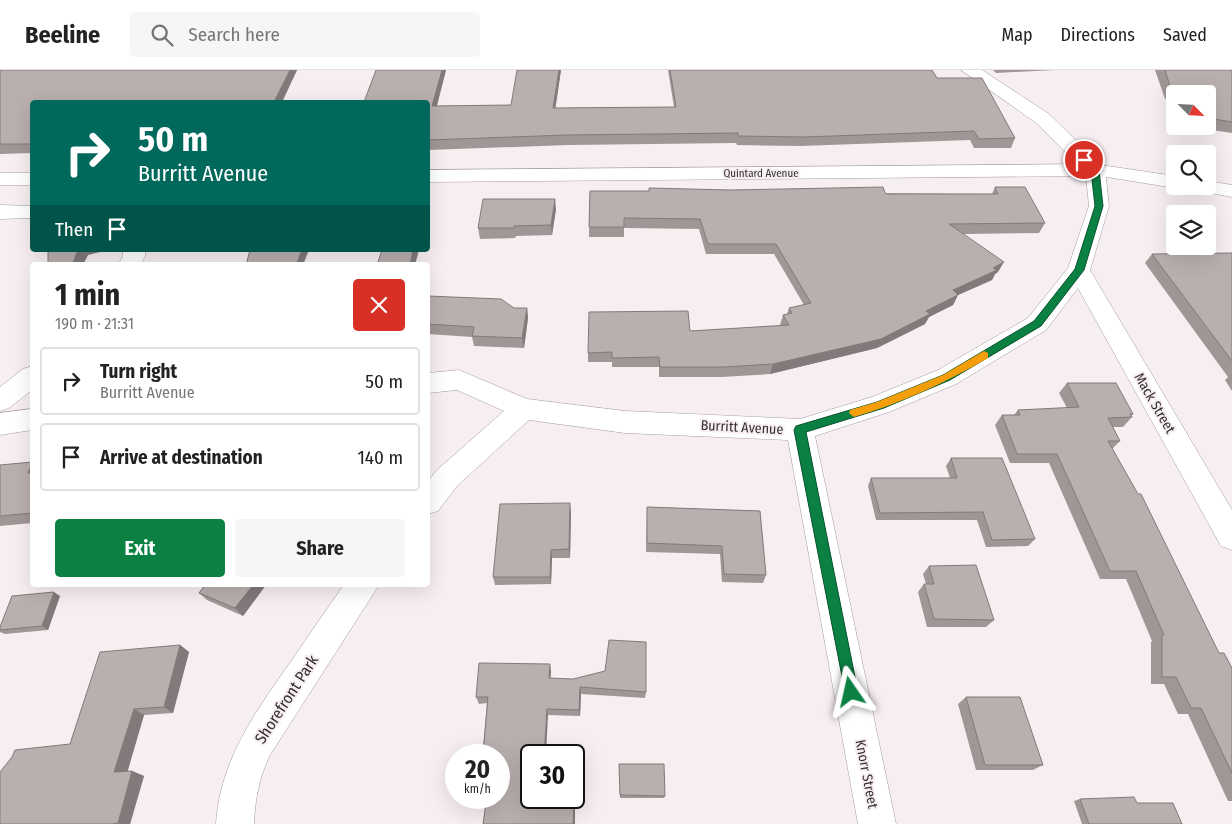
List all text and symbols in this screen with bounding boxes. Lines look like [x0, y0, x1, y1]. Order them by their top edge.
search box [130, 12, 480, 57]
text: Beeline [25, 21, 100, 49]
icon: search [148, 21, 176, 49]
text: Search here [188, 23, 280, 46]
text: Map [1001, 24, 1033, 46]
text: Directions [1061, 24, 1135, 46]
text: Saved [1163, 24, 1207, 46]
north arrow [1166, 85, 1216, 135]
map controls [1166, 85, 1216, 255]
text: 50 m [138, 118, 208, 160]
icon: right [55, 120, 120, 185]
pin [1063, 139, 1105, 181]
button: search [1166, 145, 1216, 195]
icon: arrive [1070, 146, 1098, 174]
text: Burritt Avenue [138, 160, 268, 187]
street label: Quintard Avenue [723, 167, 799, 180]
button: layers [1166, 205, 1216, 255]
icon: arrive [103, 215, 131, 243]
text: Then [55, 218, 93, 241]
text: 1 min [55, 277, 120, 313]
button: close [353, 279, 405, 331]
text: 190 m · 21:31 [55, 314, 134, 333]
text: Turn right [100, 360, 177, 383]
icon: right [57, 367, 85, 395]
text: 50 m [365, 370, 403, 393]
street label: Mack Street [1130, 370, 1179, 437]
text: Burritt Avenue [100, 383, 195, 402]
street label: Burritt Avenue [700, 417, 784, 438]
icon: arrive [57, 443, 85, 471]
text: Arrive at destination [100, 446, 263, 469]
text: 140 m [357, 446, 403, 469]
button: Exit [55, 519, 225, 577]
button: Share [235, 519, 405, 577]
street label: Shorefront Park [251, 651, 322, 747]
position arrow [824, 665, 876, 717]
street label: Knorr Street [852, 738, 882, 810]
speed limit sign: 30 [520, 744, 585, 809]
text: 20 [465, 755, 490, 785]
text: km/h [464, 782, 491, 796]

